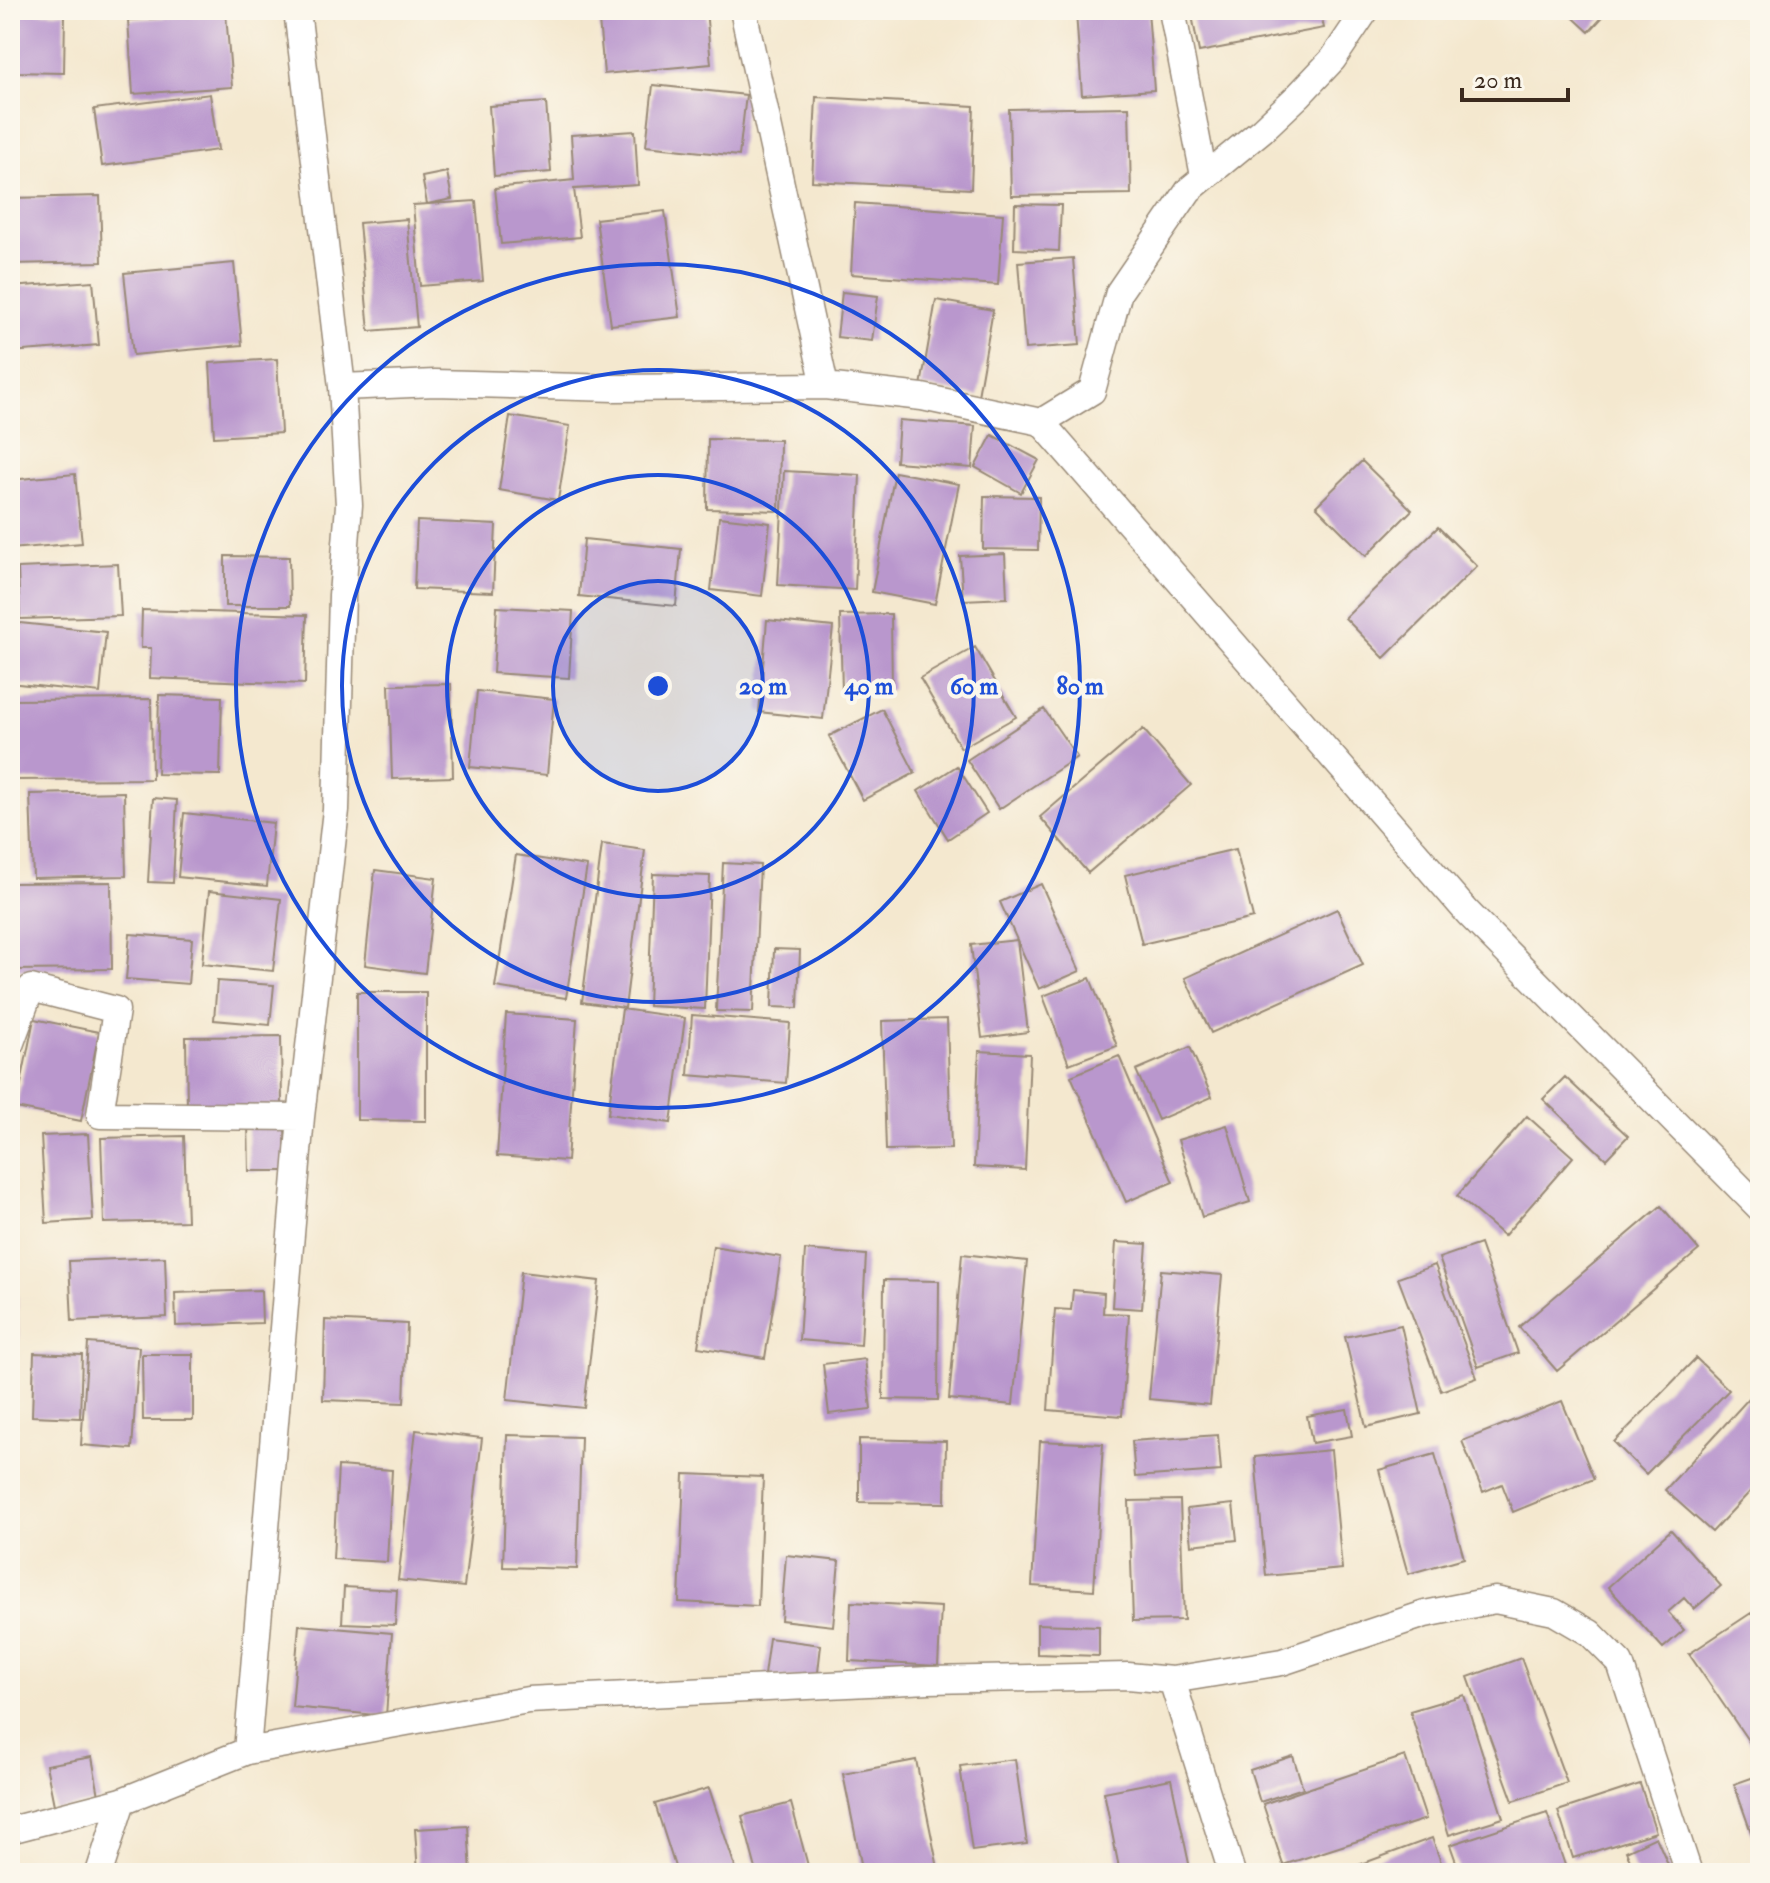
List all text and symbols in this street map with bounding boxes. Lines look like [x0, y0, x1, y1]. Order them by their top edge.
scale bar [1462, 52, 1568, 102]
text: 20 m [1474, 65, 1523, 96]
text: 20 m [739, 671, 787, 702]
text: 40 m [844, 671, 894, 702]
text: 60 m [950, 671, 998, 702]
text: 80 m [1056, 671, 1104, 702]
centre of rings [644, 672, 672, 700]

